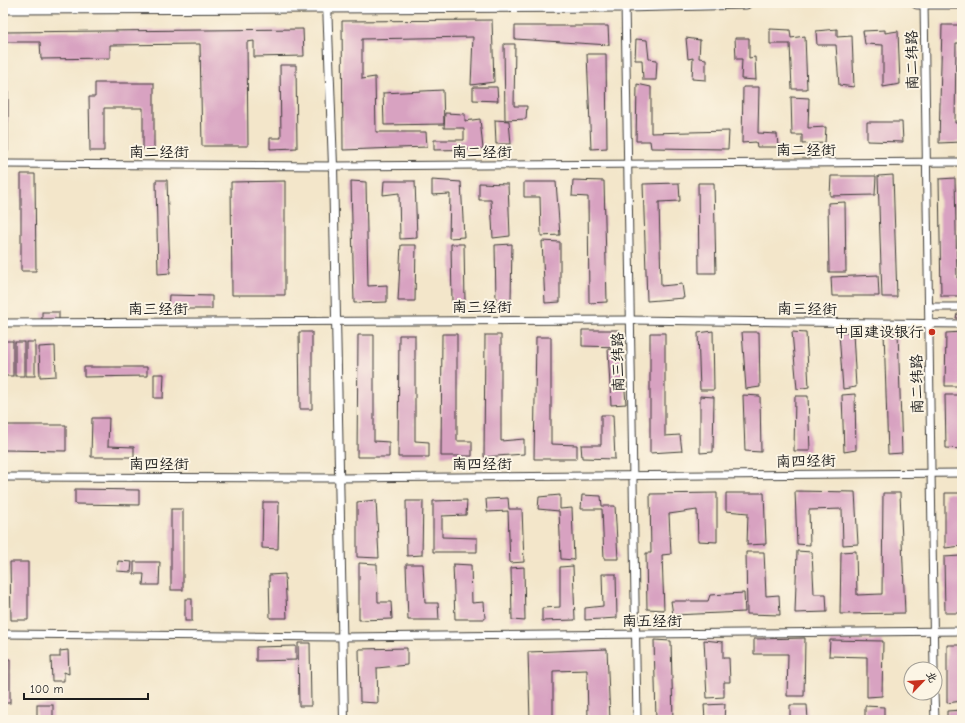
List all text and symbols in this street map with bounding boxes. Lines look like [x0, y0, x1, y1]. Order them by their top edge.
street label: 南二纬路 [902, 30, 922, 90]
street label: 南二经街 [776, 141, 836, 159]
street label: 南二经街 [129, 143, 189, 161]
street label: 南二经街 [452, 143, 512, 161]
street label: 南三经街 [452, 298, 512, 316]
street label: 南三经街 [777, 299, 837, 319]
street label: 南三经街 [128, 300, 188, 318]
place label: 中国建设银行 [834, 323, 924, 341]
marker: 中国建设银行 [927, 327, 937, 337]
street label: 南三纬路 [608, 332, 628, 392]
street label: 南二纬路 [907, 354, 927, 414]
street label: 南四经街 [776, 451, 836, 471]
street label: 南四经街 [129, 455, 189, 473]
street label: 南四经街 [452, 455, 512, 473]
street label: 南五经街 [622, 612, 682, 630]
north arrow [903, 661, 943, 701]
text: 北 [923, 669, 940, 685]
scale bar [24, 675, 148, 701]
text: 100 m [30, 682, 63, 696]

